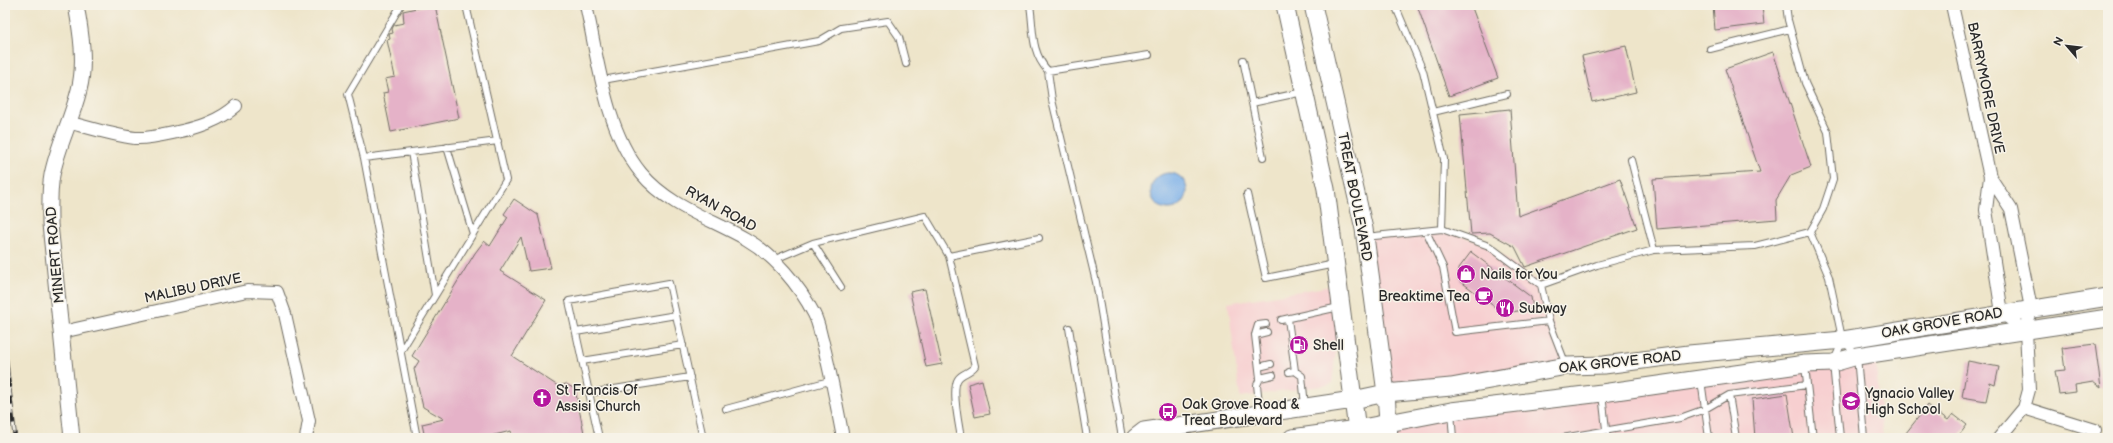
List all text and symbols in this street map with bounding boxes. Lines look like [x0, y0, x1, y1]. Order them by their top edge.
street label: BARRYMORE DRIVE [1964, 21, 2008, 155]
north arrow [2047, 26, 2087, 66]
text: N [2051, 35, 2066, 48]
street label: TREAT BOULEVARD [1334, 131, 1376, 263]
street label: RYAN ROAD [682, 182, 760, 236]
street label: MINERT ROAD [42, 206, 68, 304]
shop icon: Nails for You [1455, 263, 1477, 285]
place label: Nails for You [1480, 266, 1558, 283]
street label: MALIBU DRIVE [143, 269, 243, 307]
cafe icon: Breaktime Tea [1473, 285, 1495, 307]
place label: Breaktime Tea [1378, 288, 1470, 305]
restaurant icon: Subway [1494, 297, 1516, 319]
place label: Subway [1519, 300, 1567, 317]
street label: OAK GROVE ROAD [1880, 304, 2004, 342]
fuel station icon: Shell [1288, 334, 1310, 356]
place label: Shell [1313, 337, 1344, 354]
street label: OAK GROVE ROAD [1558, 347, 1682, 377]
place label: St Francis Of Assisi Church [556, 382, 641, 415]
place label: Ygnacio Valley High School [1864, 385, 1955, 418]
church icon: St Francis Of Assisi Church [531, 387, 553, 409]
school or university icon: Ygnacio Valley High School [1840, 390, 1862, 412]
place label: Oak Grove Road & Treat Boulevard [1182, 396, 1300, 429]
bus stop icon: Oak Grove Road & Treat Boulevard [1157, 401, 1179, 423]

